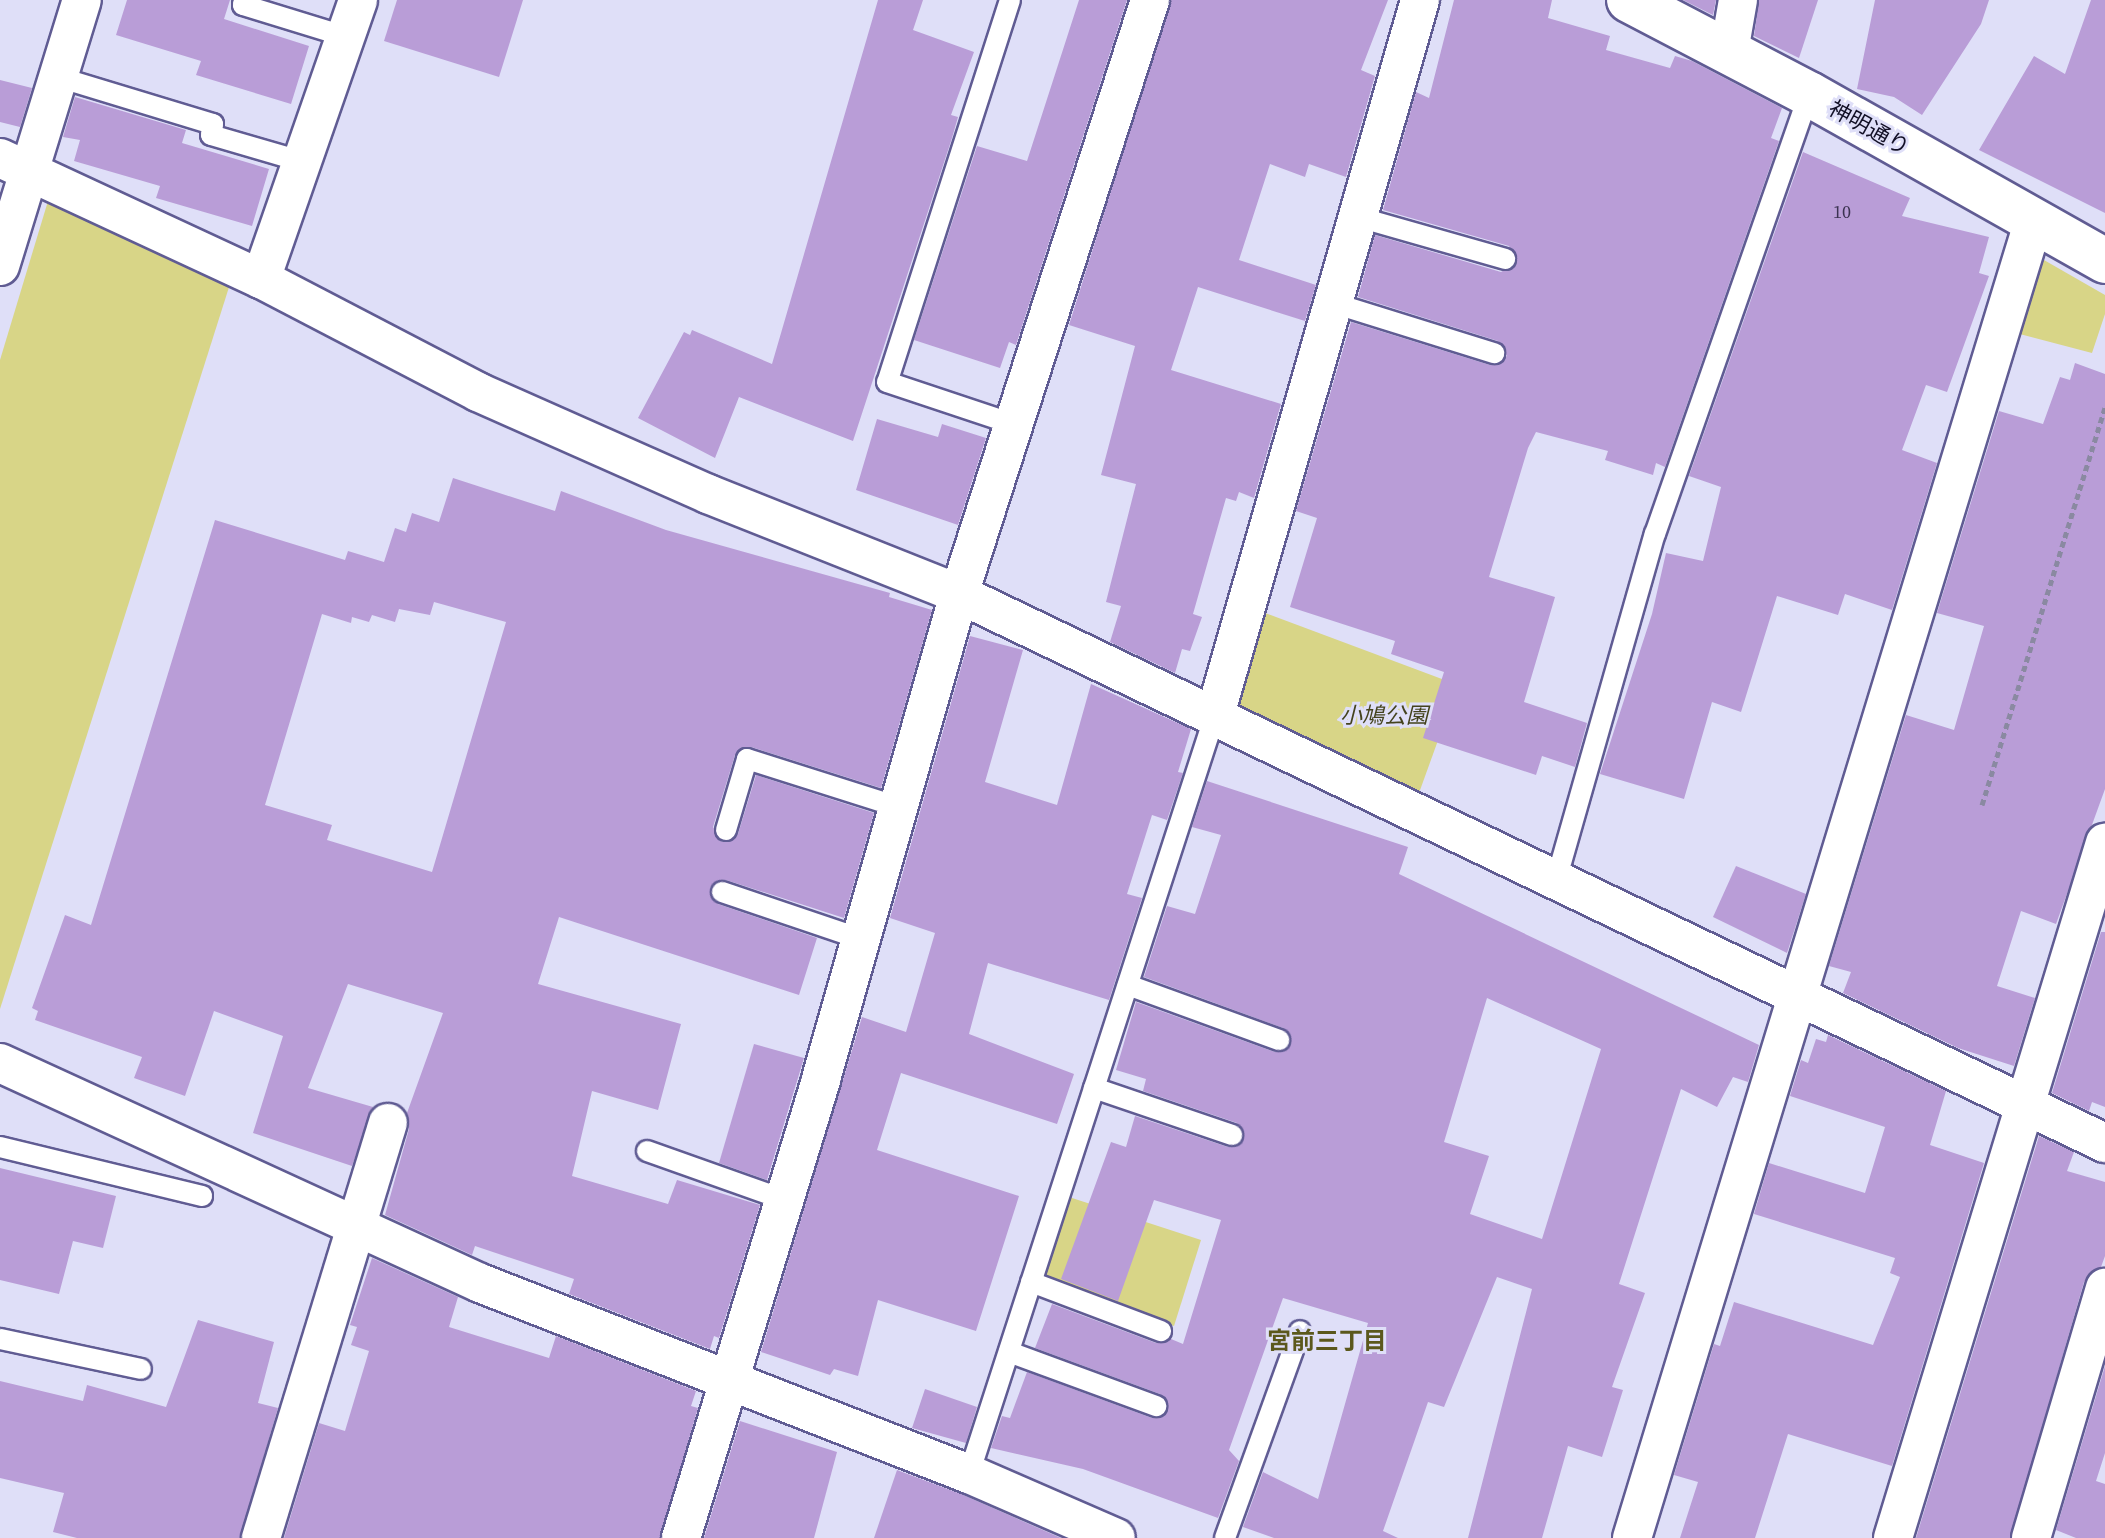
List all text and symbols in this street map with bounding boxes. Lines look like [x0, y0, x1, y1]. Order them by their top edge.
street label: 神明通り [1824, 95, 1914, 161]
house number: 10 [1833, 201, 1851, 223]
park label: 小鳩公園 [1340, 703, 1428, 729]
district label: 宮前三丁目 [1267, 1327, 1387, 1355]

